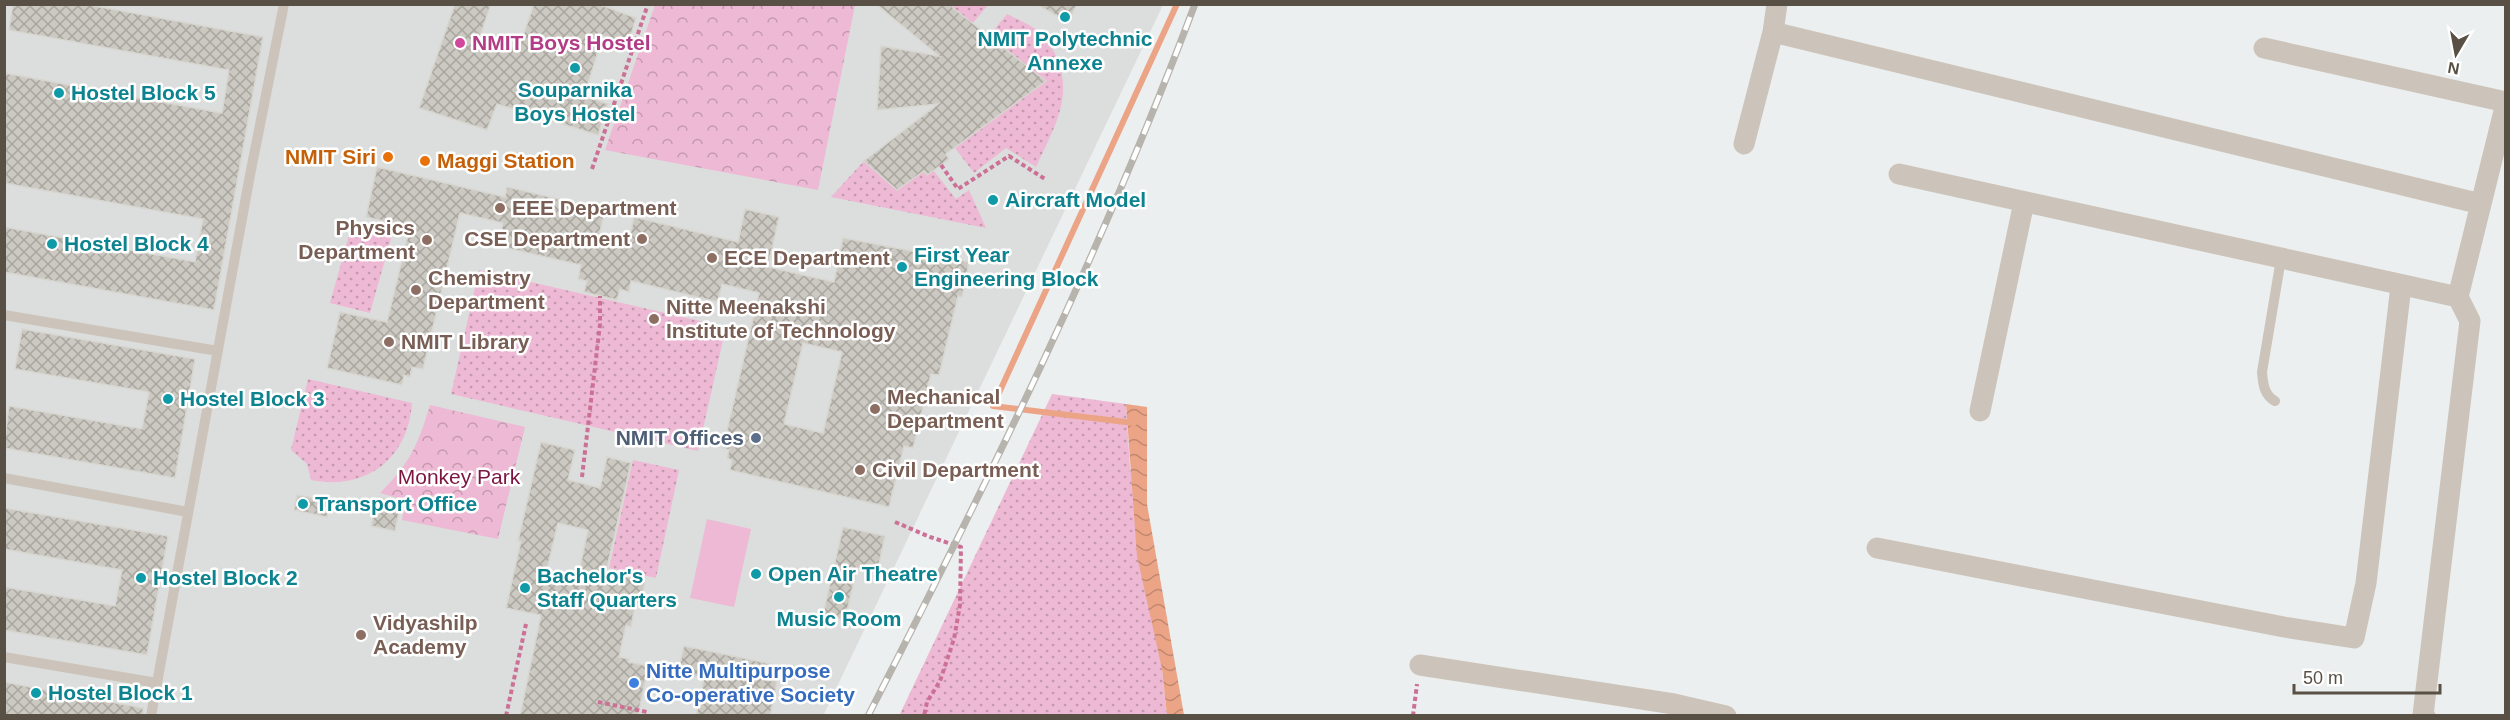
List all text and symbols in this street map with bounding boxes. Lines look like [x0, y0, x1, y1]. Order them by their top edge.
marker: NMIT Polytechnic Annexe [1058, 10, 1072, 24]
north arrow [2426, 24, 2486, 84]
place label: NMIT Polytechnic Annexe [977, 27, 1153, 74]
place label: NMIT Boys Hostel [472, 31, 651, 54]
marker: NMIT Boys Hostel [453, 36, 467, 50]
text: N [2446, 59, 2461, 78]
marker: Souparnika Boys Hostel [568, 61, 582, 75]
place label: Souparnika Boys Hostel [514, 78, 636, 125]
place label: Hostel Block 5 [71, 81, 216, 104]
marker: Hostel Block 5 [52, 86, 66, 100]
place label: NMIT Siri [285, 145, 376, 168]
place label: Maggi Station [437, 149, 575, 172]
marker: NMIT Siri [381, 150, 395, 164]
marker: Maggi Station [418, 154, 432, 168]
place label: Aircraft Model [1005, 188, 1146, 211]
marker: Aircraft Model [986, 193, 1000, 207]
place label: EEE Department [512, 196, 677, 219]
marker: EEE Department [493, 201, 507, 215]
place label: Physics Department [298, 216, 415, 263]
place label: CSE Department [464, 227, 630, 250]
place label: Hostel Block 4 [64, 232, 209, 255]
marker: CSE Department [635, 232, 649, 246]
marker: Physics Department [420, 233, 434, 247]
marker: Hostel Block 4 [45, 237, 59, 251]
place label: First Year Engineering Block [914, 243, 1099, 290]
place label: ECE Department [724, 246, 890, 269]
marker: ECE Department [705, 251, 719, 265]
marker: First Year Engineering Block [895, 260, 909, 274]
place label: Chemistry Department [428, 266, 545, 313]
marker: Chemistry Department [409, 283, 423, 297]
place label: Nitte Meenakshi Institute of Technology [666, 295, 896, 342]
marker: Nitte Meenakshi Institute of Technology [647, 312, 661, 326]
place label: NMIT Library [401, 330, 530, 353]
marker: NMIT Library [382, 335, 396, 349]
place label: Mechanical Department [887, 385, 1004, 432]
place label: Hostel Block 3 [180, 387, 325, 410]
marker: Hostel Block 3 [161, 392, 175, 406]
marker: Mechanical Department [868, 402, 882, 416]
place label: NMIT Offices [616, 426, 744, 449]
marker: NMIT Offices [749, 431, 763, 445]
place label: Civil Department [872, 458, 1039, 481]
marker: Civil Department [853, 463, 867, 477]
park label: Monkey Park [398, 465, 521, 488]
place label: Transport Office [315, 492, 477, 515]
marker: Transport Office [296, 497, 310, 511]
place label: Open Air Theatre [768, 562, 938, 585]
place label: Bachelor's Staff Quarters [537, 564, 677, 611]
place label: Hostel Block 2 [153, 566, 298, 589]
marker: Open Air Theatre [749, 567, 763, 581]
marker: Hostel Block 2 [134, 571, 148, 585]
marker: Bachelor's Staff Quarters [518, 581, 532, 595]
marker: Music Room [832, 590, 846, 604]
place label: Music Room [777, 607, 901, 630]
place label: Vidyashilp Academy [373, 611, 478, 658]
marker: Vidyashilp Academy [354, 628, 368, 642]
scale bar [2294, 657, 2440, 695]
place label: Nitte Multipurpose Co-operative Society [646, 659, 855, 706]
text: 50 m [2303, 668, 2343, 688]
marker: Nitte Multipurpose Co-operative Society [627, 676, 641, 690]
place label: Hostel Block 1 [48, 681, 193, 704]
marker: Hostel Block 1 [29, 686, 43, 700]

